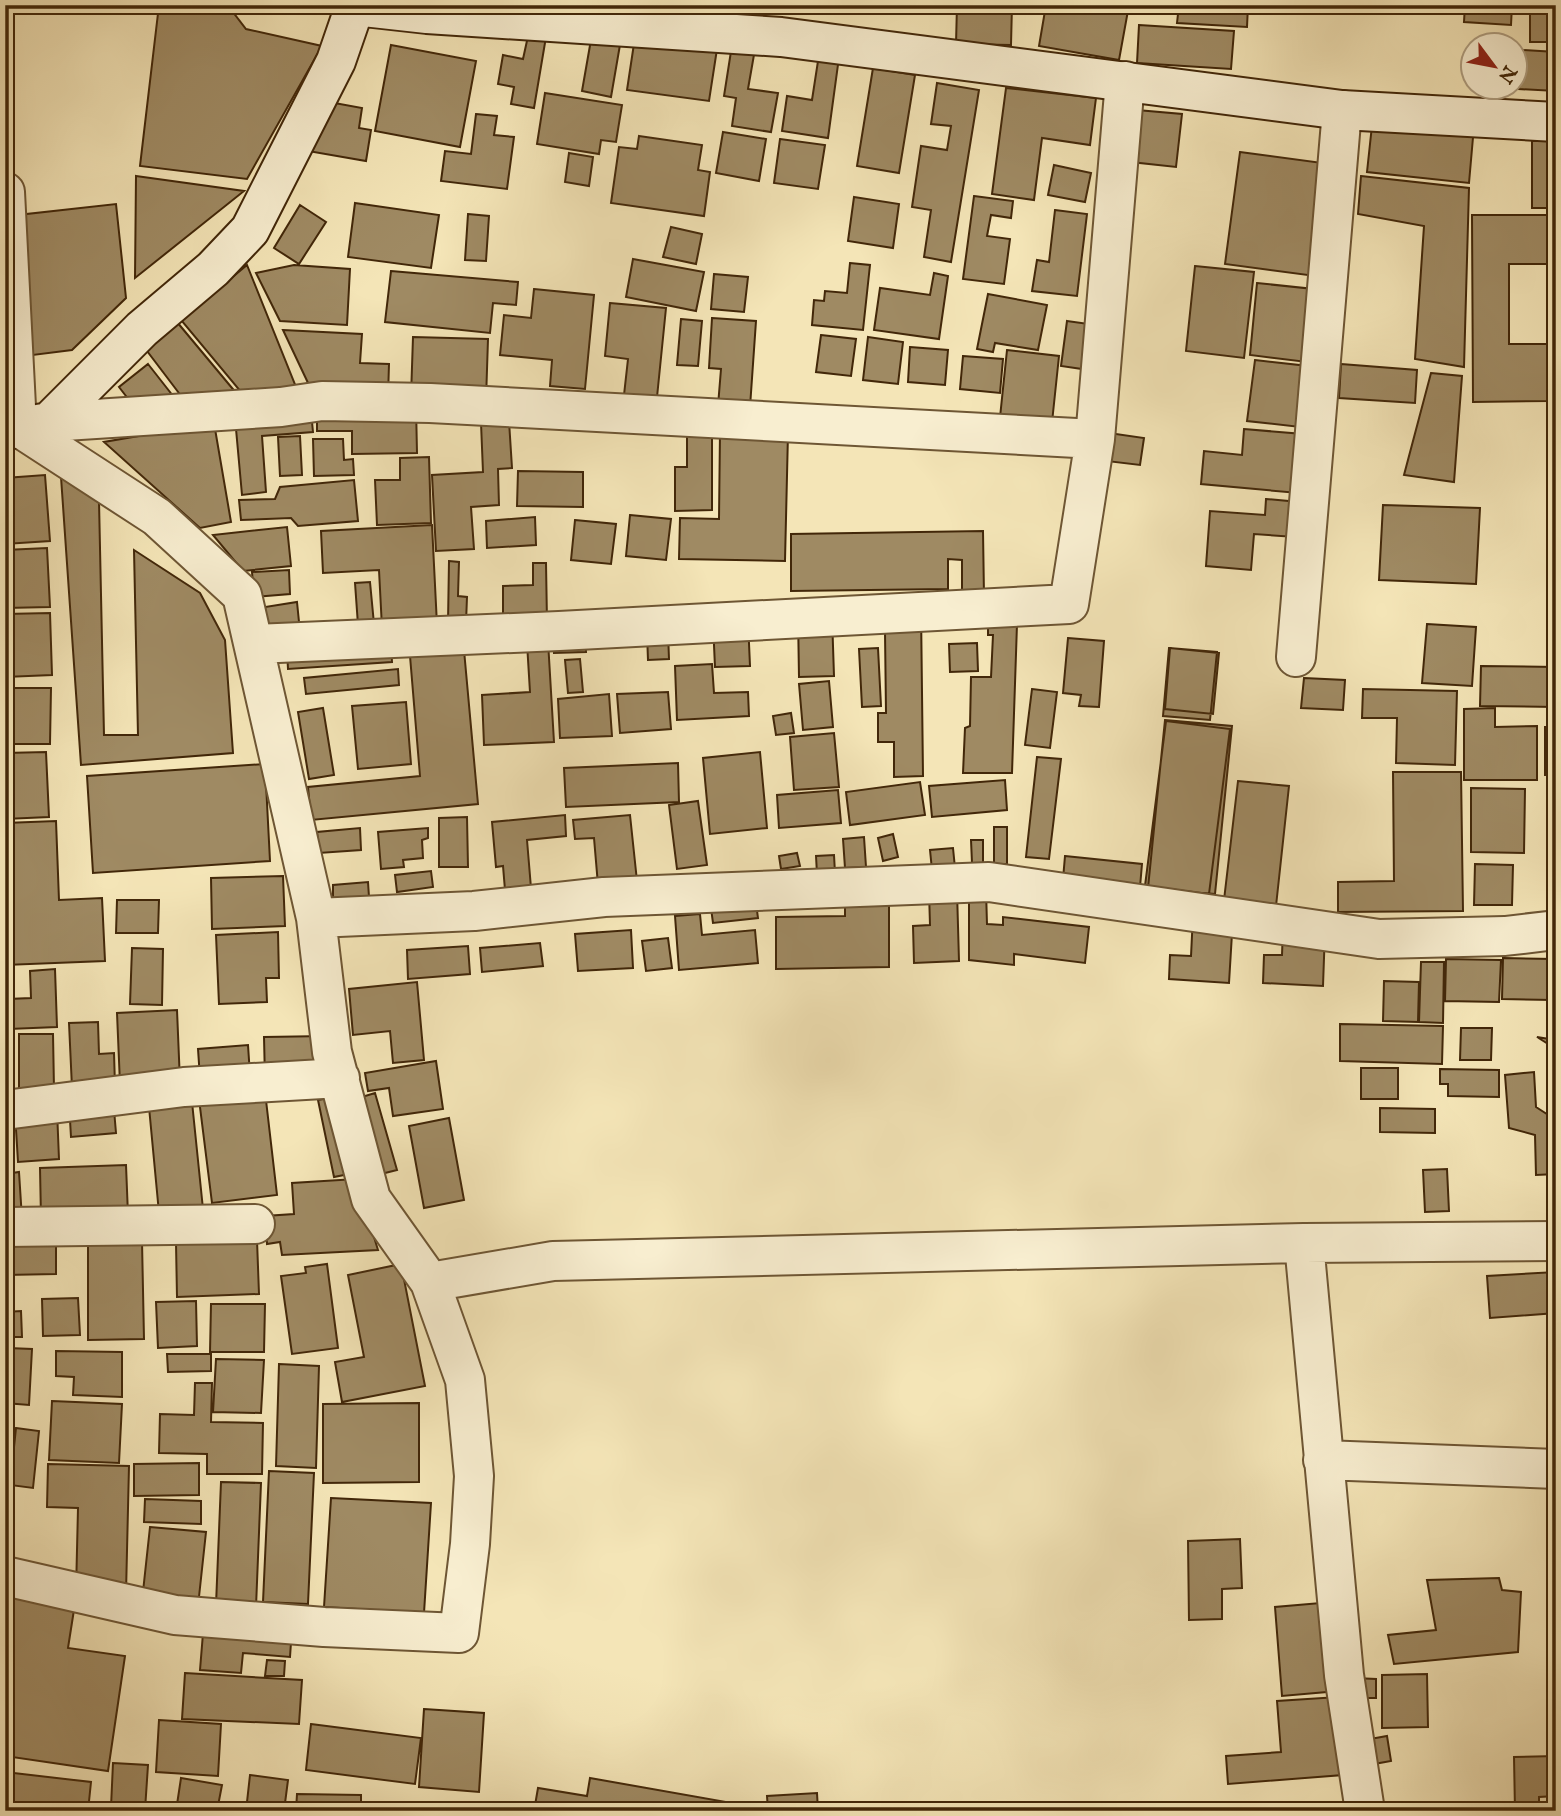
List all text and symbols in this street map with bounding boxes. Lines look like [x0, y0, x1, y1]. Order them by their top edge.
north arrow [1460, 32, 1530, 102]
text: N [1492, 60, 1522, 88]

